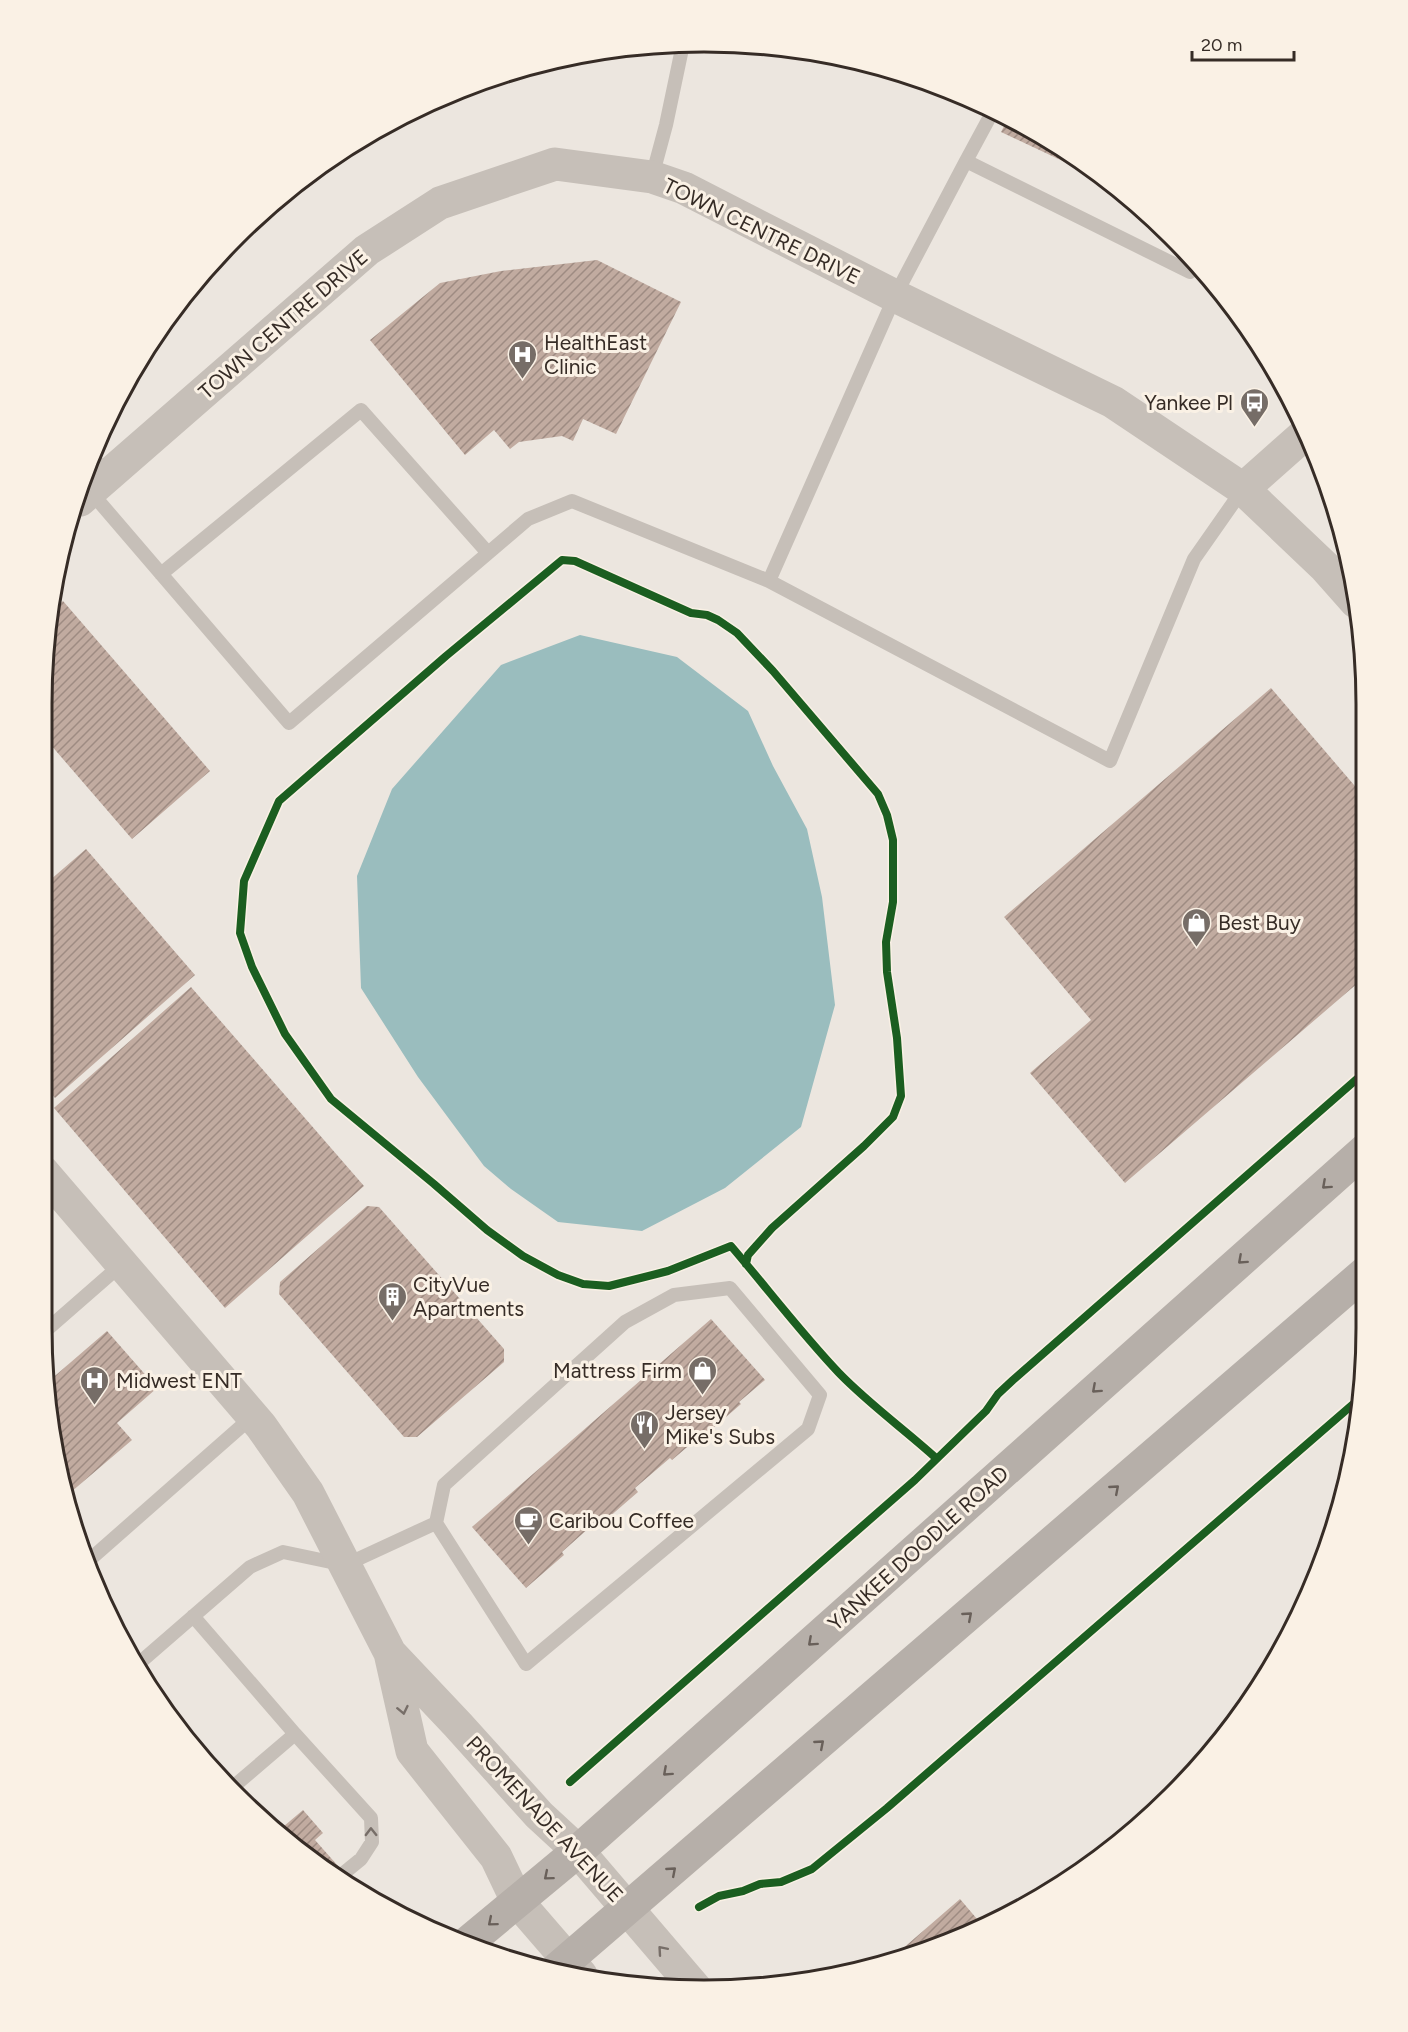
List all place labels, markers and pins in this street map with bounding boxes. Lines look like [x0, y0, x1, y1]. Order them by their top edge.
place label: HealthEast Clinic [544, 330, 647, 379]
hospital icon: HealthEast Clinic [507, 338, 539, 380]
bus stop icon: Yankee Pl [1238, 386, 1270, 428]
place label: Yankee Pl [1144, 390, 1233, 415]
shop icon: Best Buy [1181, 906, 1213, 948]
place label: Best Buy [1218, 910, 1301, 935]
place label: CityVue Apartments [413, 1272, 524, 1321]
building icon: CityVue Apartments [376, 1280, 408, 1322]
shop icon: Mattress Firm [687, 1354, 719, 1396]
place label: Mattress Firm [553, 1358, 682, 1383]
hospital icon: Midwest ENT [79, 1364, 111, 1406]
place label: Midwest ENT [116, 1368, 242, 1393]
place label: Jersey Mike's Subs [665, 1400, 775, 1449]
restaurant icon: Jersey Mike's Subs [628, 1408, 660, 1450]
cafe icon: Caribou Coffee [512, 1504, 544, 1546]
place label: Caribou Coffee [549, 1508, 694, 1533]

